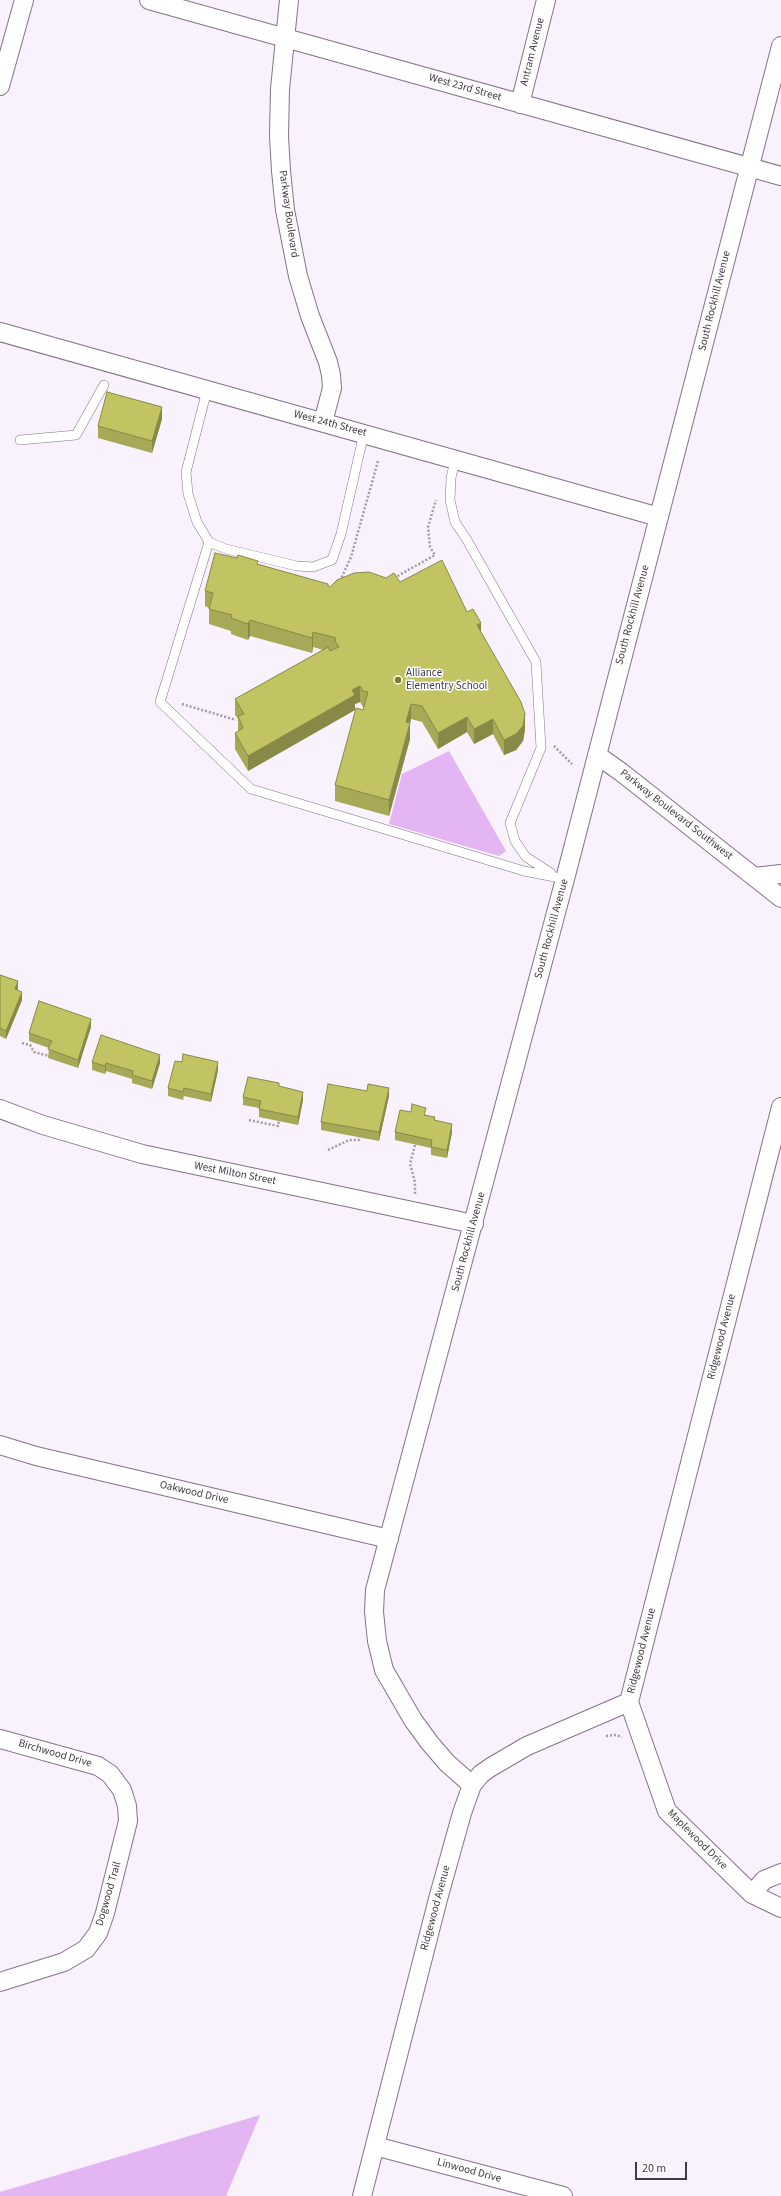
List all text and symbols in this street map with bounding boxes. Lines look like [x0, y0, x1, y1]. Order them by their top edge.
street label: Antram Avenue [518, 16, 548, 88]
street label: West 23rd Street [427, 71, 503, 105]
street label: Parkway Boulevard [275, 169, 301, 259]
street label: South Rockhill Avenue [696, 250, 734, 352]
street label: West 24th Street [292, 408, 368, 440]
street label: South Rockhill Avenue [613, 564, 653, 666]
place label: Alliance Elementry School [406, 667, 487, 693]
marker: Alliance Elementry School [393, 675, 403, 685]
street label: Parkway Boulevard Southwest [617, 767, 735, 863]
street label: South Rockhill Avenue [532, 878, 572, 980]
street label: West Milton Street [193, 1160, 277, 1188]
street label: South Rockhill Avenue [449, 1191, 489, 1293]
street label: Ridgewood Avenue [705, 1293, 739, 1381]
street label: Oakwood Drive [158, 1479, 230, 1507]
street label: Ridgewood Avenue [625, 1607, 659, 1695]
street label: Birchwood Drive [17, 1737, 93, 1771]
street label: Maplewood Drive [664, 1807, 730, 1873]
street label: Dogwood Trail [94, 1860, 124, 1928]
street label: Ridgewood Avenue [418, 1864, 454, 1952]
scale bar [637, 2154, 689, 2180]
street label: Linwood Drive [435, 2156, 503, 2186]
text: 20 m [642, 2160, 666, 2177]

